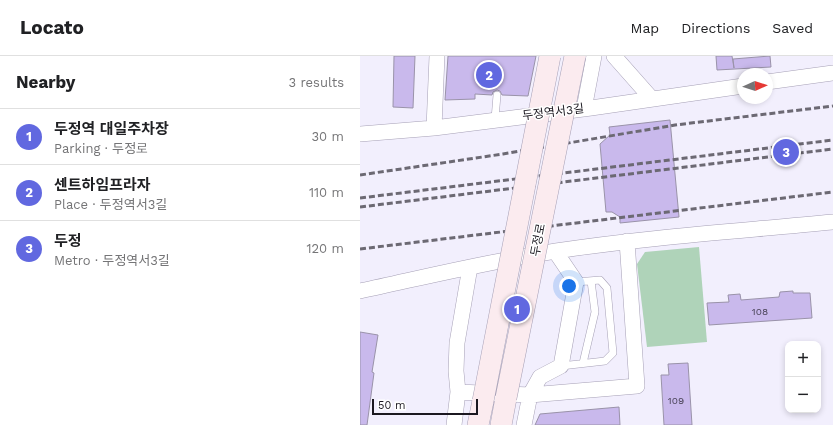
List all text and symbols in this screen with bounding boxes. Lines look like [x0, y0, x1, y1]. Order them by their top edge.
text: Locato [20, 16, 84, 39]
text: Map [631, 20, 659, 36]
text: Directions [681, 20, 750, 36]
text: Saved [772, 20, 813, 36]
pin: 2 [476, 60, 502, 90]
north arrow [737, 68, 773, 104]
text: Nearby [16, 72, 75, 92]
text: 3 results [289, 75, 344, 90]
street label: 두정역서3길 [521, 101, 585, 123]
text: 두정역 대일주차장 [54, 120, 169, 138]
text: 1 [26, 129, 32, 144]
text: 30 m [312, 129, 344, 144]
pin: 3 [773, 137, 799, 167]
text: Parking · 두정로 [54, 141, 148, 156]
text: 센트하임프라자 [54, 176, 151, 194]
text: 2 [25, 185, 33, 200]
text: 110 m [309, 185, 344, 200]
text: Place · 두정역서3길 [54, 197, 167, 212]
street label: 두정로 [528, 222, 548, 258]
text: 두정 [54, 232, 82, 250]
text: 3 [25, 241, 33, 256]
text: 120 m [306, 241, 344, 256]
text: Metro · 두정역서3길 [54, 253, 170, 268]
your location [559, 276, 579, 296]
pin: 1 [504, 294, 530, 324]
house number: 108 [752, 306, 768, 317]
map controls [785, 341, 821, 413]
button: + [785, 341, 821, 377]
button: − [785, 377, 821, 413]
house number: 109 [668, 395, 684, 406]
scale bar [372, 397, 478, 416]
text: 50 m [378, 399, 405, 412]

